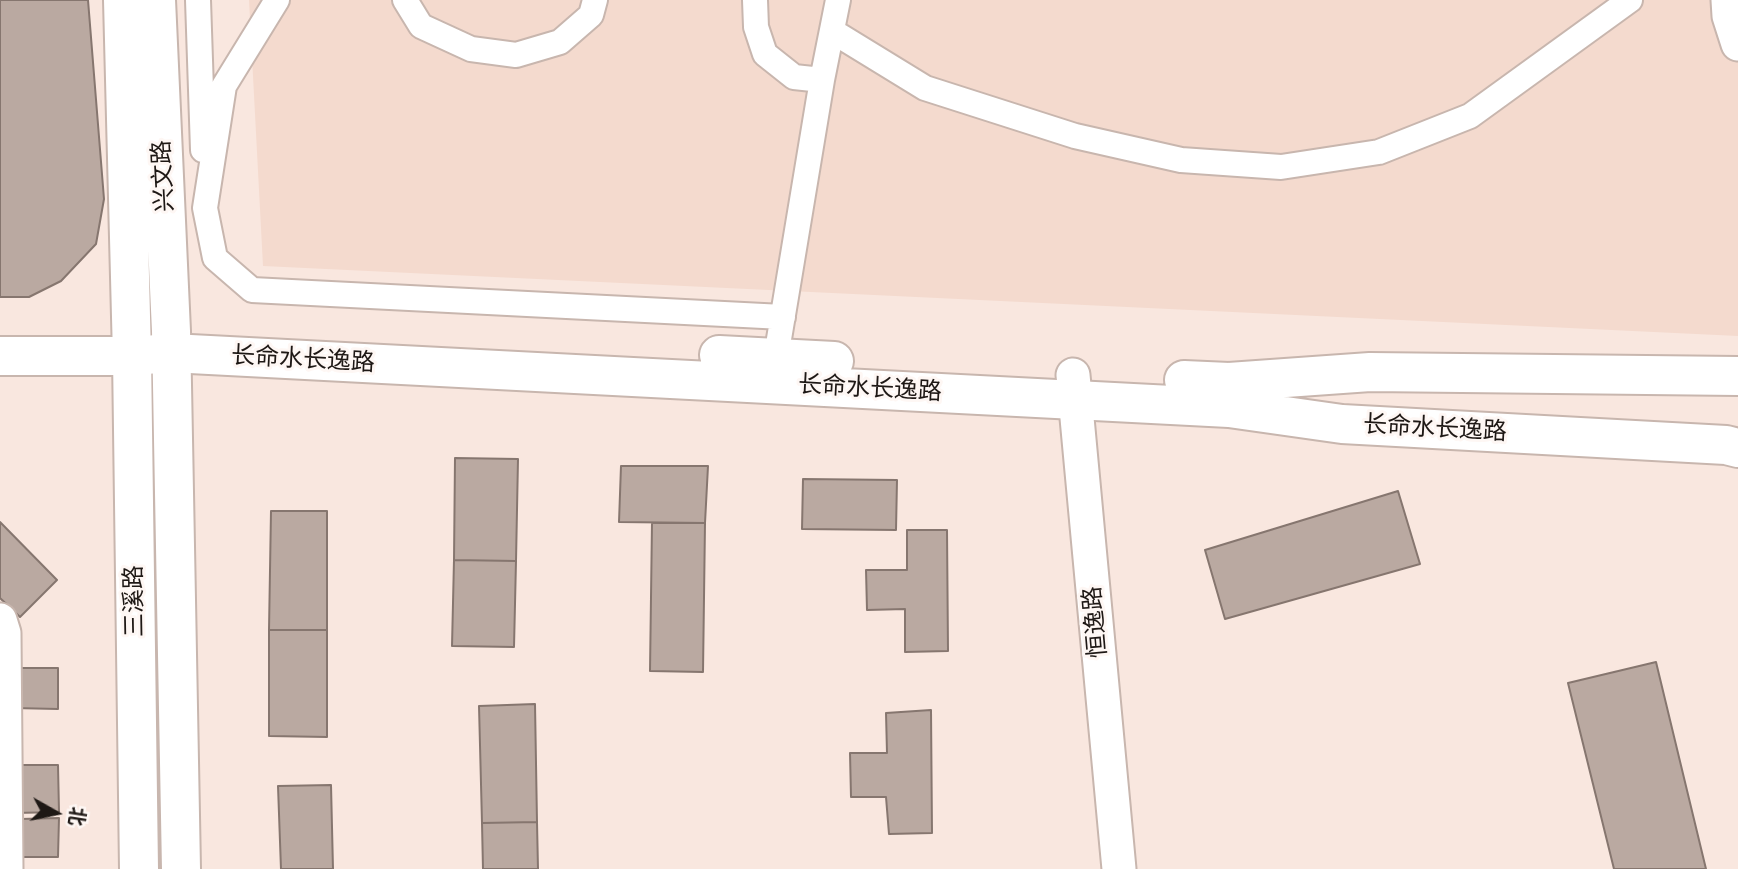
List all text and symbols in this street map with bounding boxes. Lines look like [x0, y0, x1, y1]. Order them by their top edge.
street label: 兴文路 [148, 139, 180, 213]
street label: 长命水长逸路 [230, 342, 376, 378]
street label: 长命水长逸路 [797, 371, 943, 407]
street label: 长命水长逸路 [1362, 411, 1508, 447]
street label: 三溪路 [120, 565, 150, 637]
street label: 恒逸路 [1079, 585, 1113, 659]
north arrow [21, 778, 91, 848]
text: 北 [65, 805, 89, 827]

